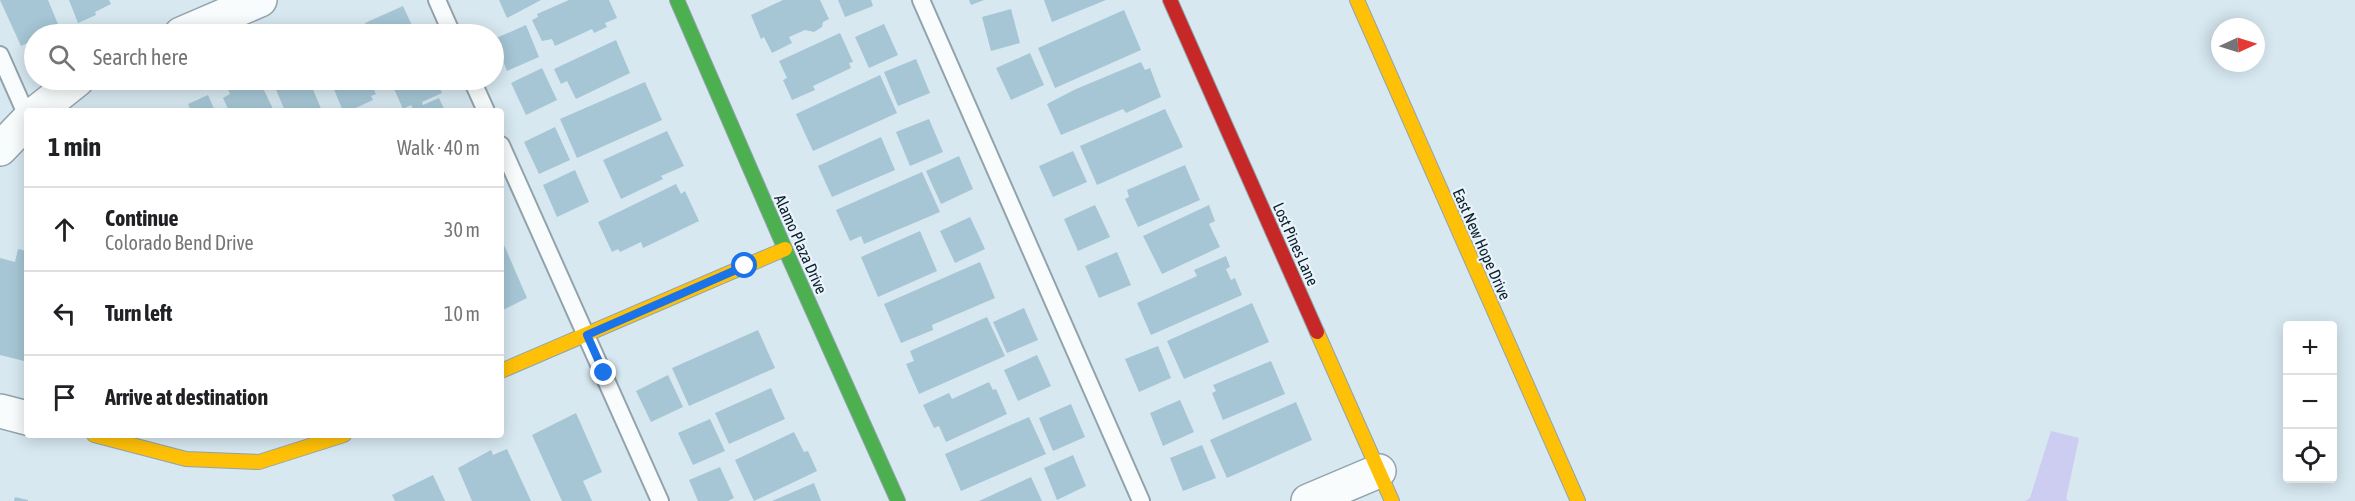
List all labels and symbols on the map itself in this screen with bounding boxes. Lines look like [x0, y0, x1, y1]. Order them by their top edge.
north arrow [2211, 18, 2265, 72]
street label: East New Hope Drive [1448, 186, 1515, 303]
street label: Alamo Plaza Drive [771, 192, 831, 296]
street label: Lost Pines Lane [1270, 200, 1322, 288]
route start [731, 252, 757, 278]
route end [590, 359, 616, 385]

